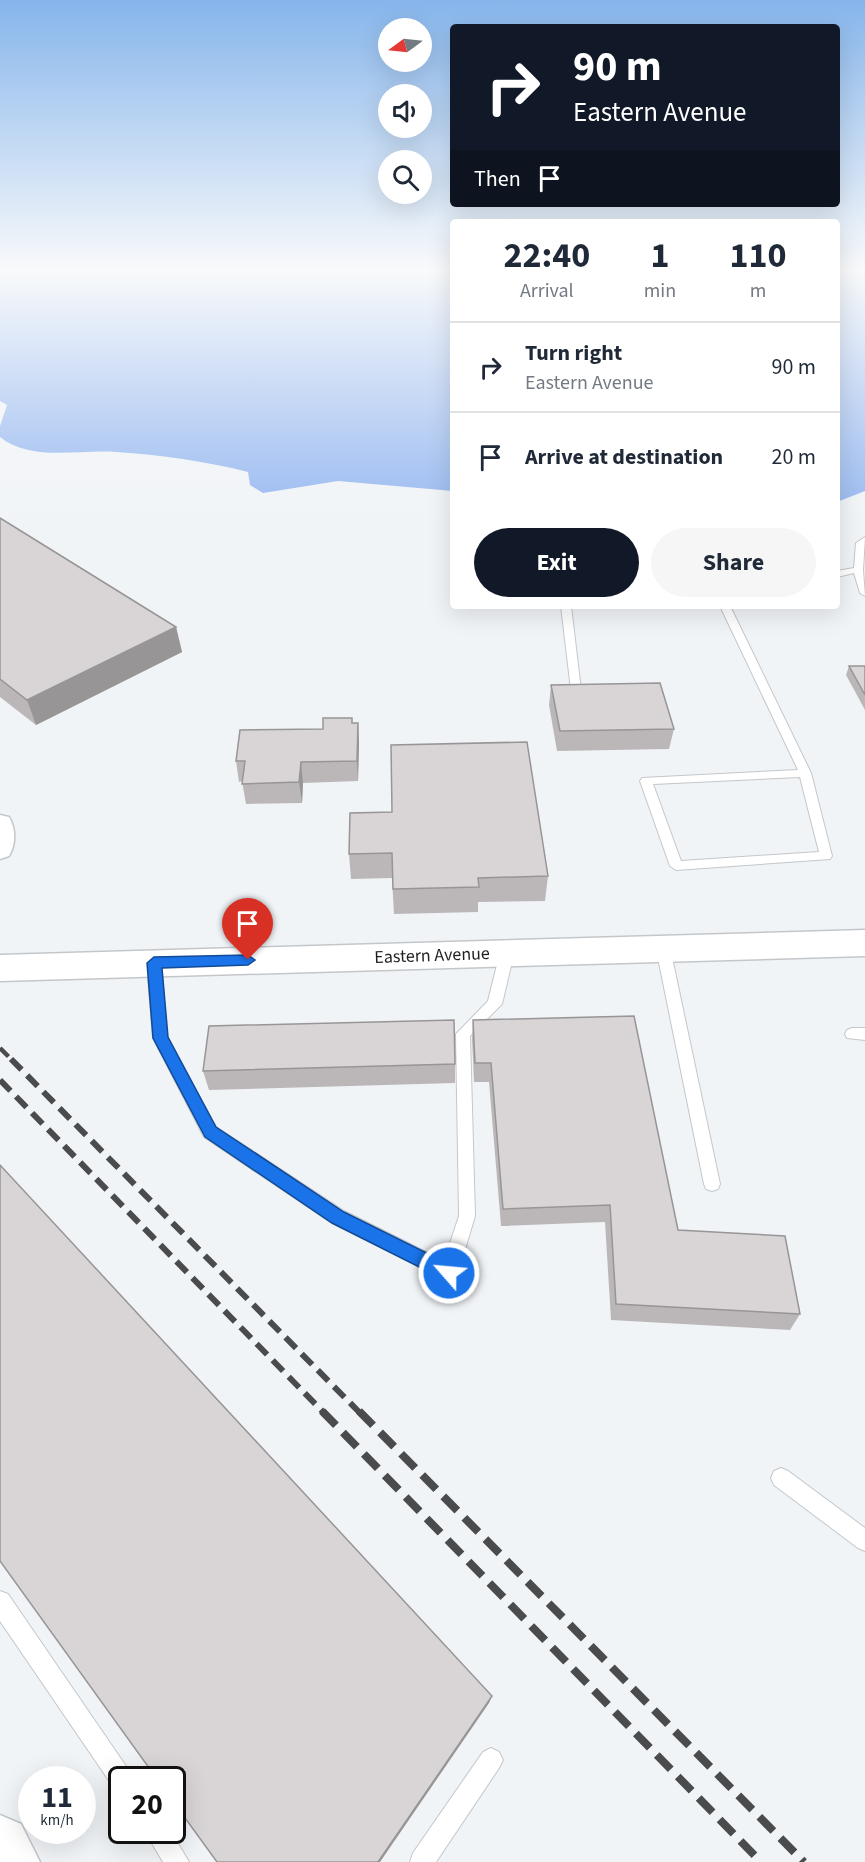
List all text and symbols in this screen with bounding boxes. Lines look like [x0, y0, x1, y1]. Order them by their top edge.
north arrow [378, 18, 432, 72]
map controls [378, 18, 432, 204]
text: 90 m [573, 37, 662, 97]
icon: right [474, 48, 552, 126]
button: sound [378, 84, 432, 138]
text: Eastern Avenue [573, 93, 747, 132]
button: search [378, 150, 432, 204]
icon: arrive [533, 162, 566, 195]
text: Then [474, 163, 521, 195]
text: 22:40 [503, 230, 590, 281]
text: 1 [650, 230, 669, 281]
text: 110 [730, 230, 787, 281]
text: Arrival [520, 277, 574, 305]
text: min [644, 277, 676, 305]
text: m [750, 277, 766, 305]
text: Turn right [525, 337, 622, 369]
icon: right [474, 351, 507, 384]
text: 90 m [771, 351, 816, 383]
text: Eastern Avenue [525, 369, 654, 397]
icon: arrive [474, 441, 507, 474]
text: Arrive at destination [525, 441, 723, 473]
text: 20 m [771, 441, 816, 473]
button: Exit [474, 528, 639, 597]
button: Share [651, 528, 816, 597]
pin [222, 898, 273, 960]
icon: arrive [231, 907, 264, 940]
street label: Eastern Avenue [374, 941, 490, 970]
position arrow [417, 1241, 481, 1305]
speed limit sign: 20 [108, 1766, 186, 1844]
text: 11 [41, 1776, 73, 1819]
text: km/h [40, 1810, 74, 1831]

